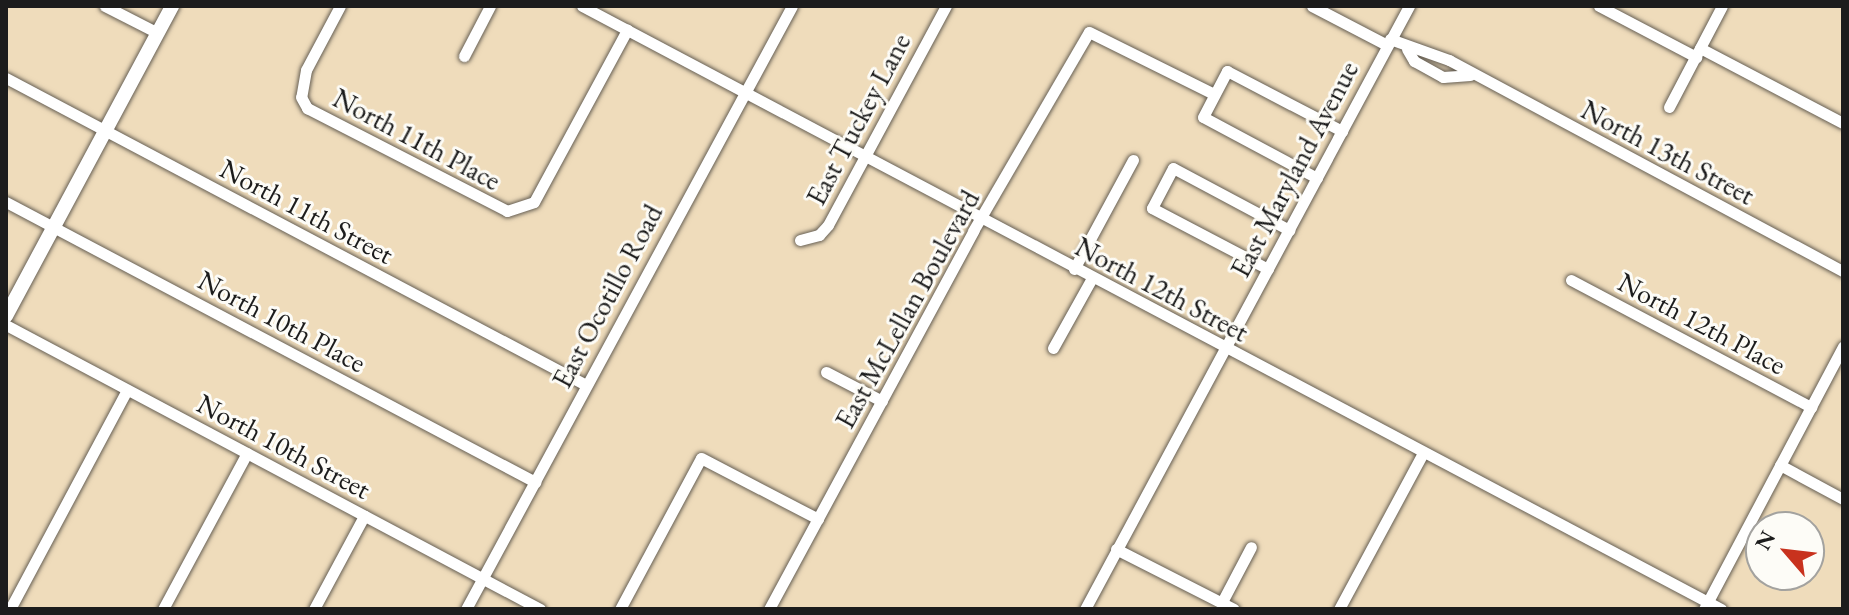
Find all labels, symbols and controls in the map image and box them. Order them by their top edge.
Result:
street label: East Tuckey Lane [799,27,917,211]
street label: East Maryland Avenue [1223,55,1365,283]
street label: North 11th Place [327,81,507,197]
street label: North 13th Street [1576,92,1760,212]
street label: North 11th Street [215,151,399,271]
street label: East McLellan Boulevard [828,184,986,434]
street label: East Ocotillo Road [545,199,669,393]
street label: North 12th Street [1070,229,1254,349]
street label: North 10th Place [192,263,372,379]
street label: North 12th Place [1612,265,1792,381]
street label: North 10th Street [192,386,376,506]
north arrow [1745,511,1825,591]
text: N [1748,526,1782,555]

